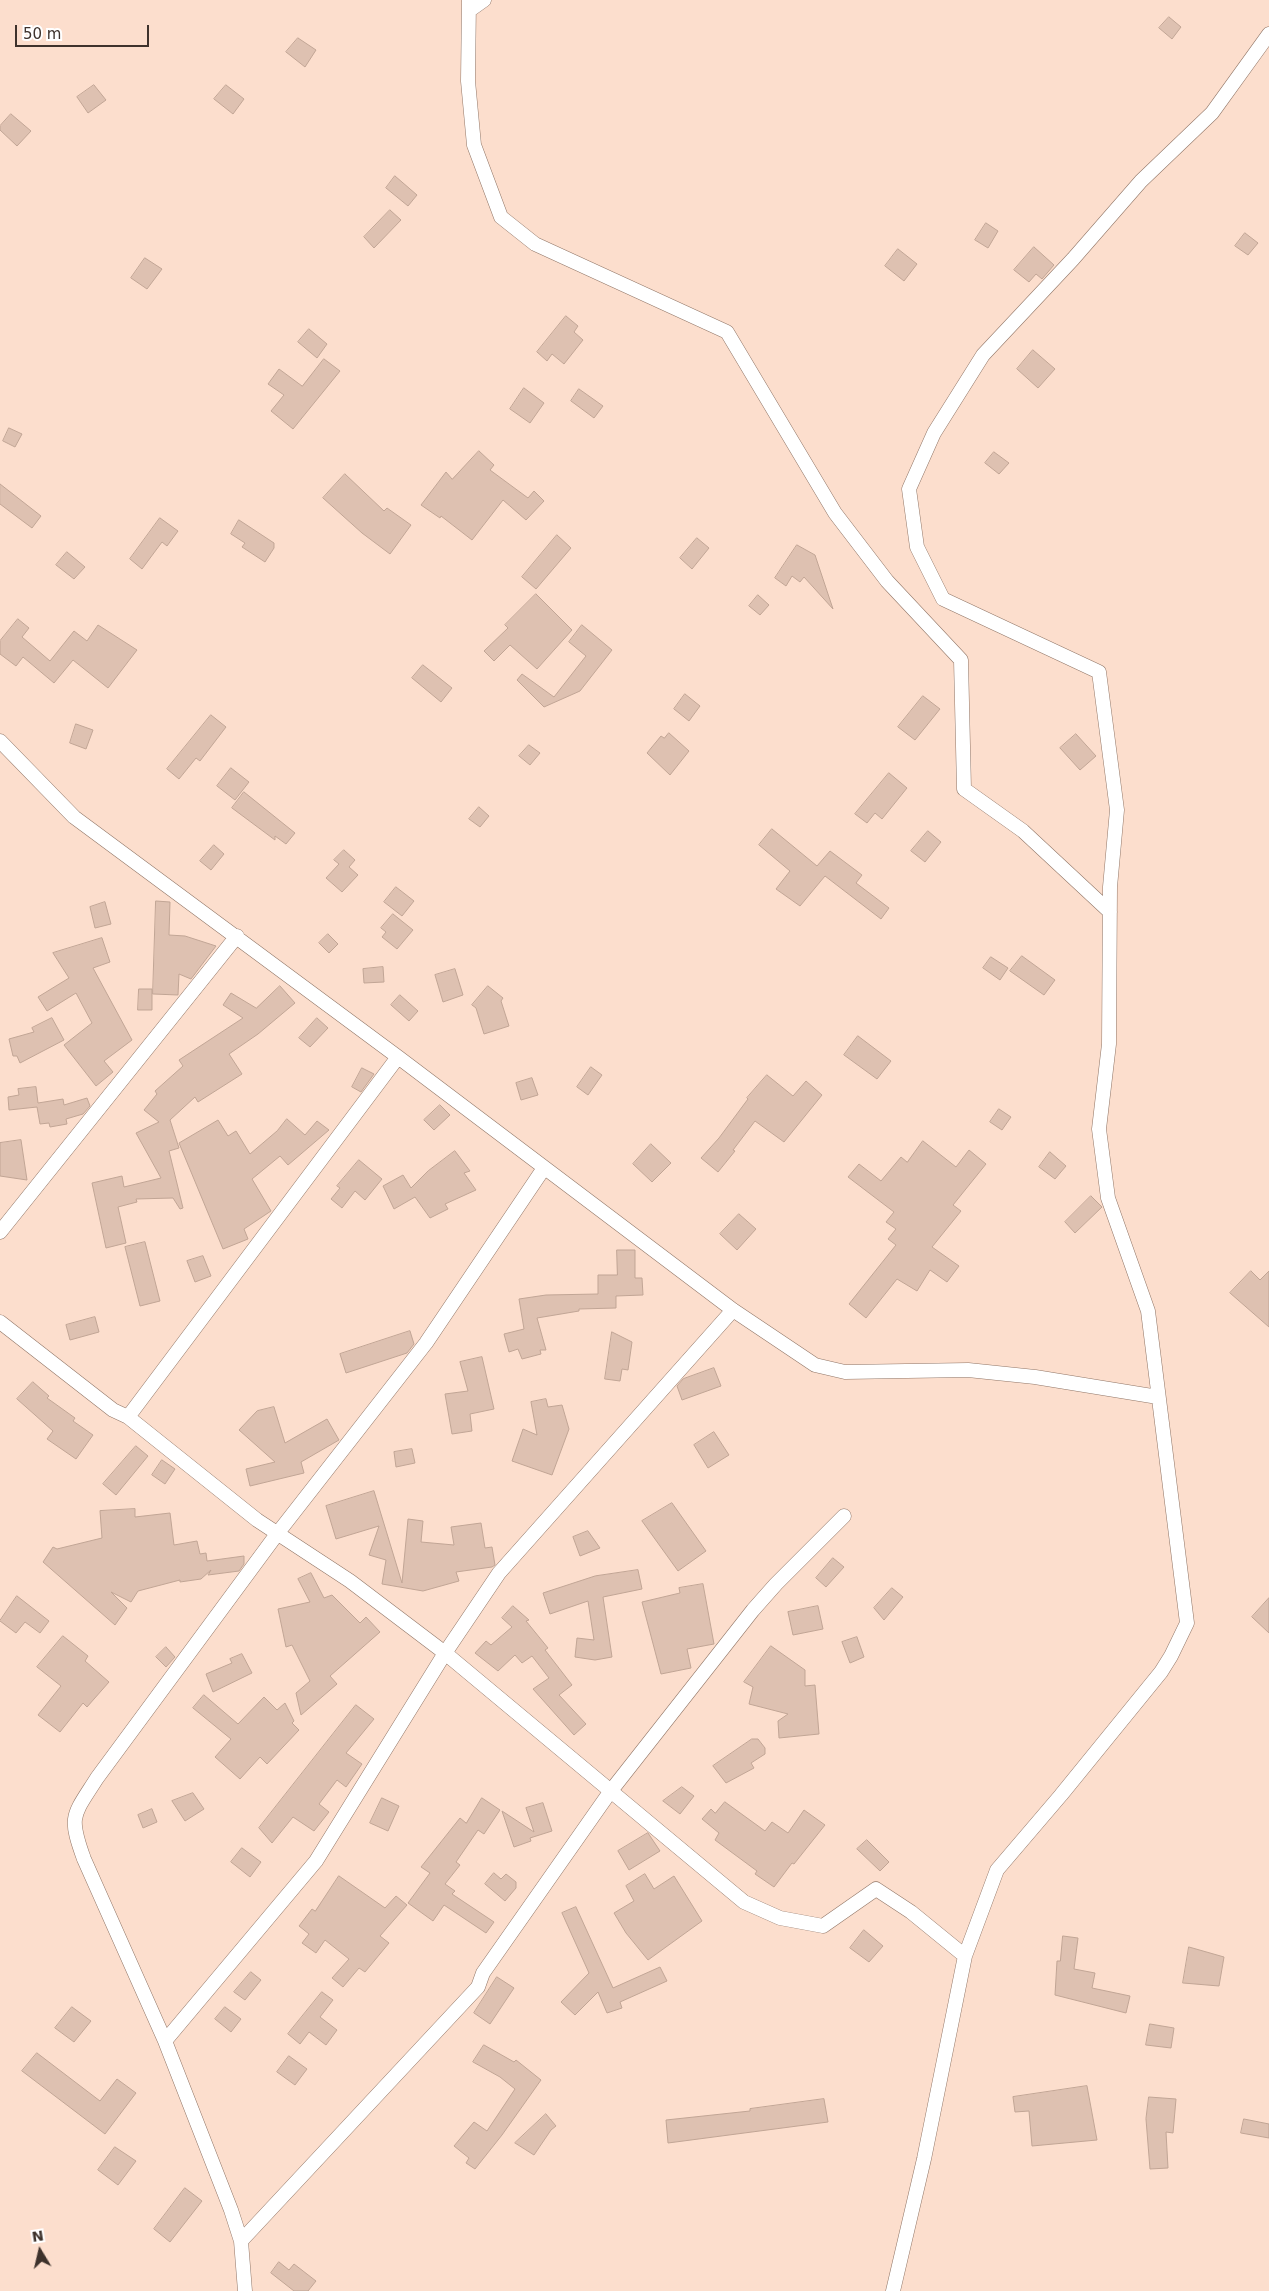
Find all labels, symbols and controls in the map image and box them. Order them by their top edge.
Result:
scale bar [18,15,151,47]
text: 50 m [23,25,61,43]
north arrow [15,2226,65,2276]
text: N [31,2227,45,2245]

